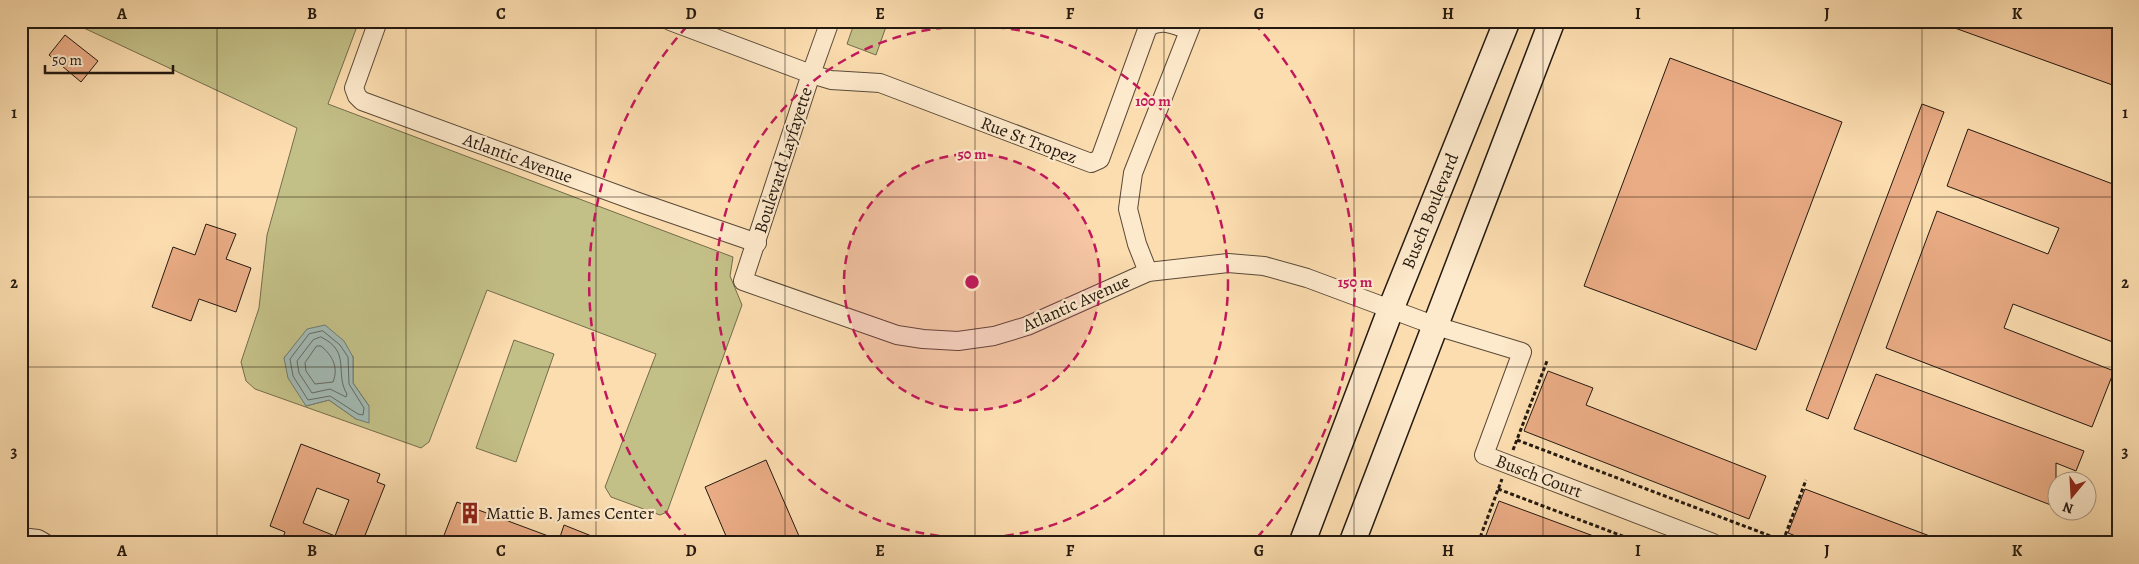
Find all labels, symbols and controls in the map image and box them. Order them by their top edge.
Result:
text: A [116,3,128,25]
text: B [307,3,317,25]
text: C [496,3,506,25]
text: D [685,3,697,25]
text: E [875,3,885,25]
text: F [1066,3,1075,25]
text: G [1254,3,1264,25]
text: H [1442,3,1454,25]
text: I [1635,3,1641,25]
text: J [1824,3,1830,25]
text: K [2012,3,2023,25]
scale bar [45,42,172,74]
text: 50 m [52,50,82,70]
street label: Boulevard Layfayette [748,84,818,236]
text: 100 m [1135,91,1171,111]
text: 1 [11,102,17,124]
text: 1 [2122,102,2128,124]
street label: Rue St Tropez [977,111,1081,169]
street label: Atlantic Avenue [459,127,576,189]
text: 50 m [957,144,987,164]
street label: Busch Boulevard [1396,149,1464,272]
street label: Atlantic Avenue [1018,269,1133,338]
text: 2 [10,272,18,294]
text: 150 m [1338,272,1373,292]
text: 2 [2121,272,2129,294]
centre of rings [963,273,981,291]
text: 3 [11,441,18,463]
text: 3 [2122,441,2129,463]
street label: Busch Court [1492,448,1586,504]
north arrow [2046,472,2096,522]
text: N [2060,497,2076,518]
building icon: Mattie B. James Center [457,500,483,526]
place label: Mattie B. James Center [486,501,654,525]
text: A [116,540,128,562]
text: B [307,540,317,562]
text: C [496,540,506,562]
text: D [685,540,697,562]
text: E [875,540,885,562]
text: F [1066,540,1075,562]
text: G [1254,540,1264,562]
text: H [1442,540,1454,562]
text: I [1635,540,1641,562]
text: J [1824,540,1830,562]
text: K [2012,540,2023,562]

